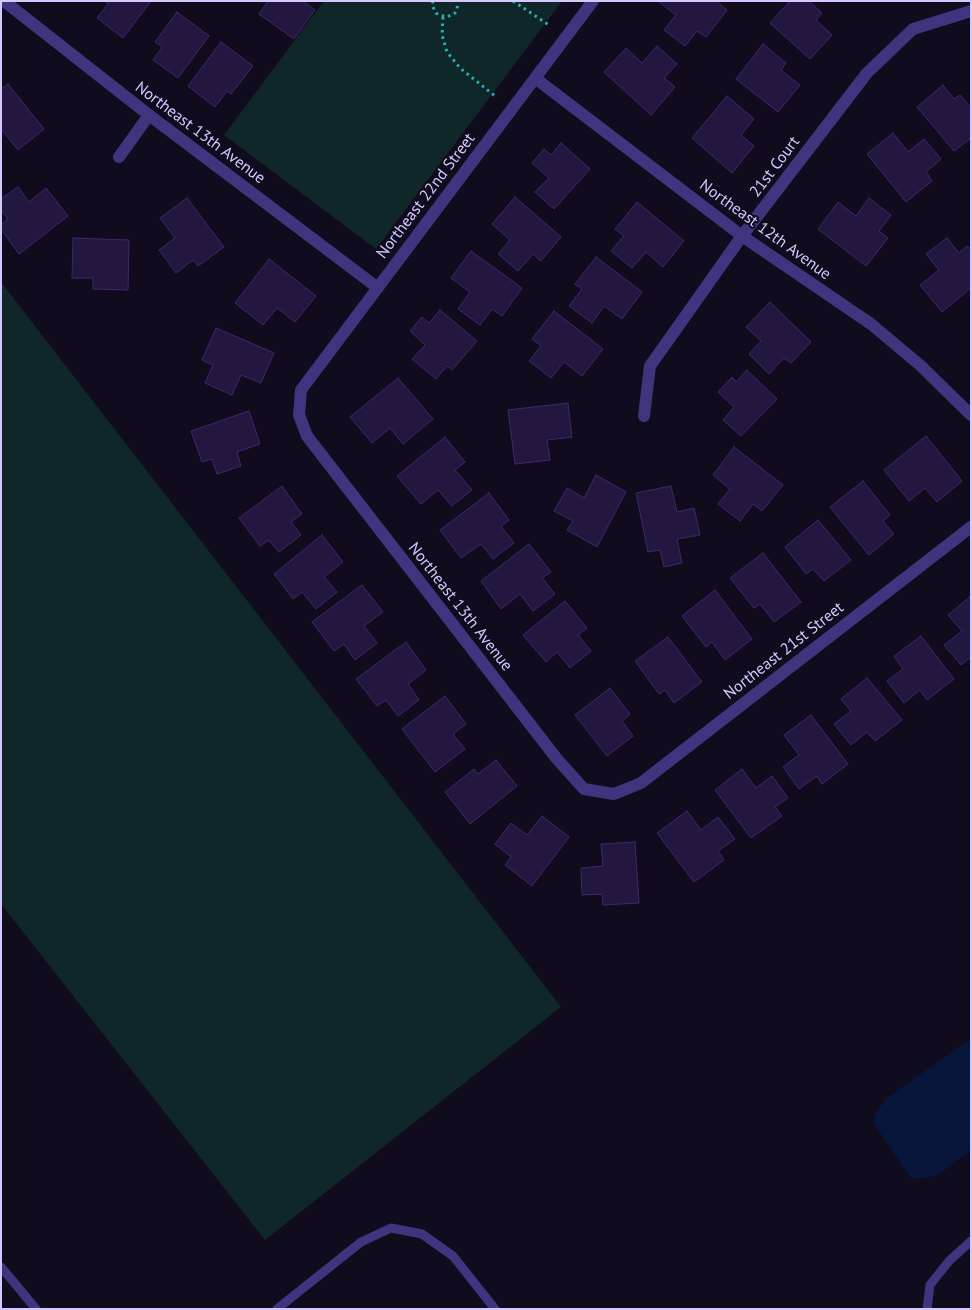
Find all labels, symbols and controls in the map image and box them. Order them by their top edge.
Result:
street label: Northeast 13th Avenue [131,78,269,188]
street label: Northeast 22nd Street [373,130,479,262]
street label: 21st Court [746,133,804,201]
street label: Northeast 12th Avenue [696,176,834,284]
street label: Northeast 13th Avenue [404,539,516,675]
street label: Northeast 21st Street [720,598,848,704]

